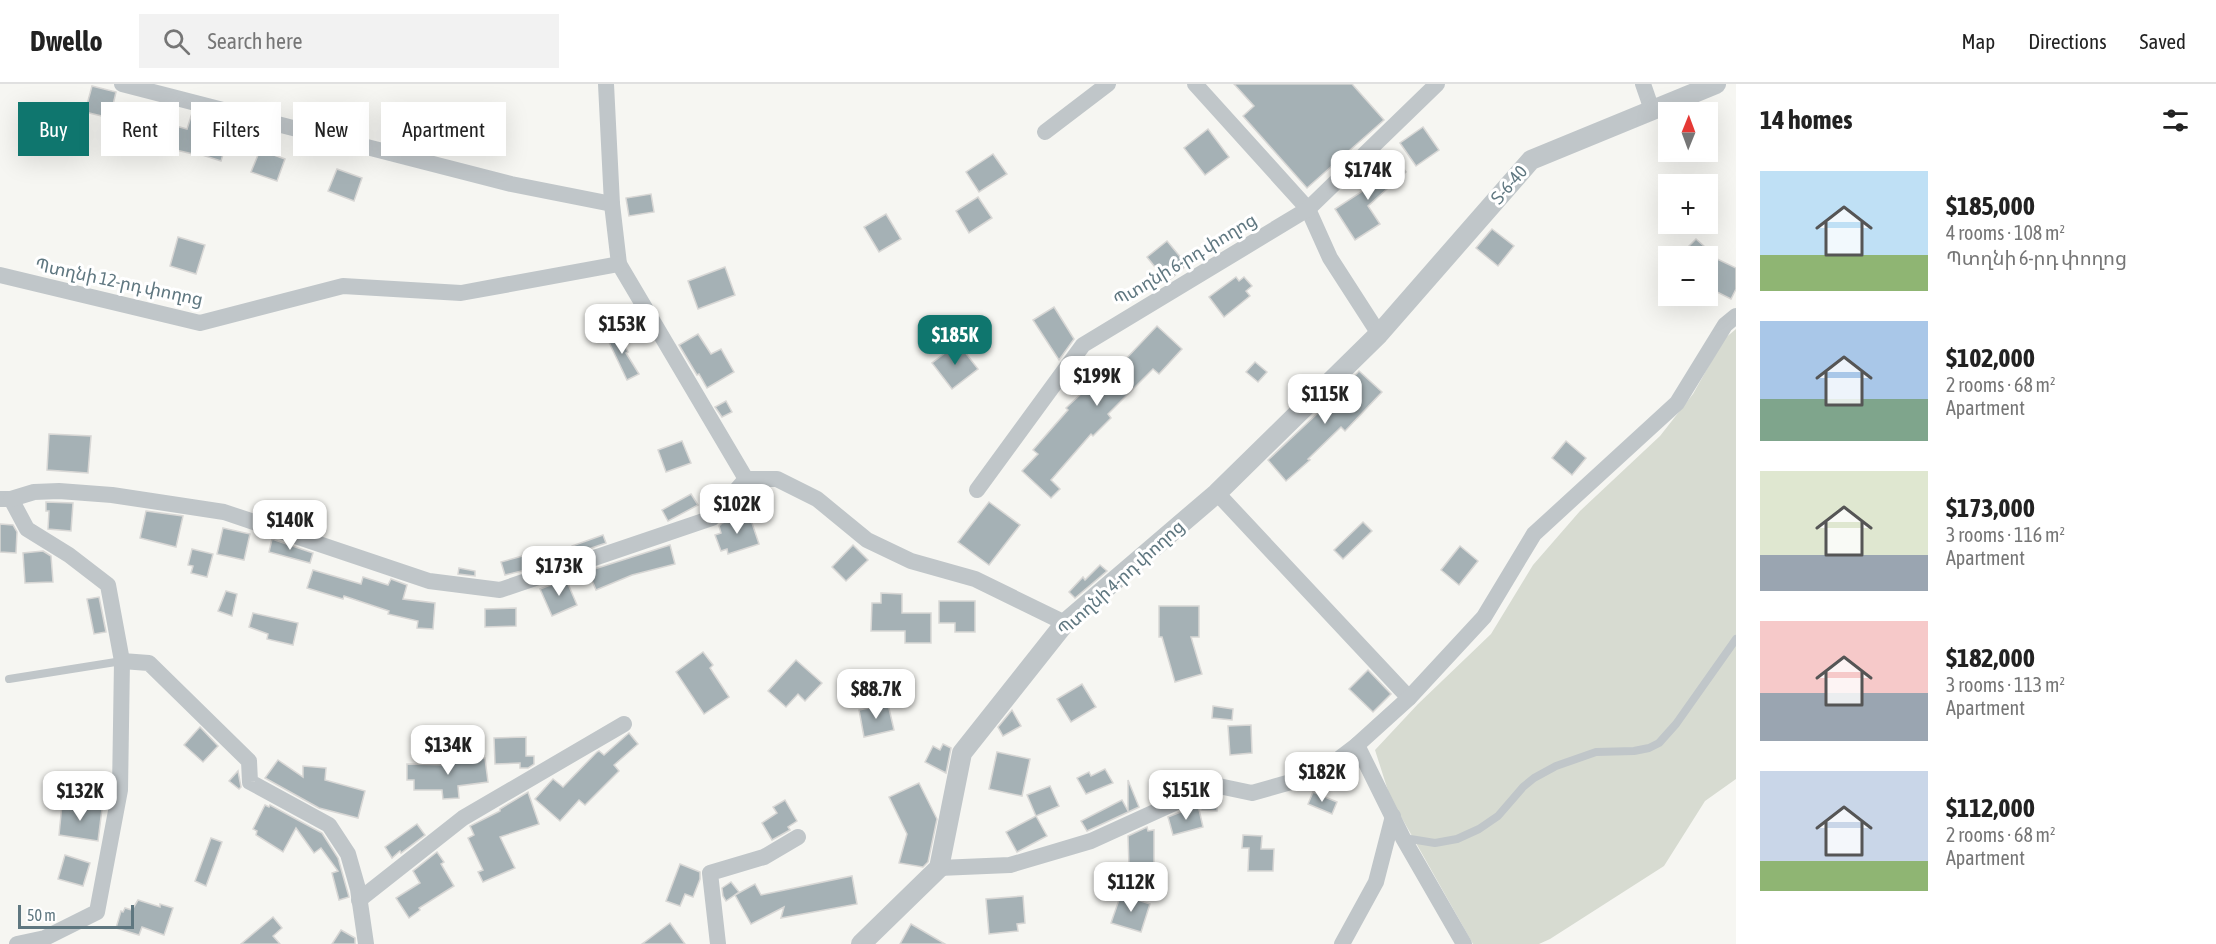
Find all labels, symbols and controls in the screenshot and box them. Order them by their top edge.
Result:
search box [139,14,559,68]
text: Dwello [30,25,103,57]
icon: search [160,25,193,58]
text: Search here [208,28,302,54]
text: Map [1961,29,1995,53]
text: Directions [2028,29,2107,53]
text: Saved [2140,29,2186,53]
chip: Buy [18,102,89,156]
chip: Rent [101,102,179,156]
chip: Filters [191,102,281,156]
chip: New [293,102,369,156]
chip: Apartment [381,102,506,156]
north arrow [1658,102,1718,162]
map controls [1658,102,1718,306]
icon: filters [2159,104,2192,137]
text: 14 homes [1760,105,1853,135]
pin: $174K [1326,150,1410,201]
text: $174K [1345,158,1391,181]
street label: Տ-6-40 [1486,161,1531,208]
button: + [1658,174,1718,234]
text: $185,000 [1946,191,2035,221]
icon: home [1808,195,1880,267]
street label: Պտղնի 6-րդ փողոց [1110,209,1260,311]
text: 4 rooms · 108 m² [1946,221,2065,244]
button: − [1658,246,1718,306]
text: Պտղնի 6-րդ փողոց [1946,246,2127,269]
street label: Պտղնի 12-րդ փողոց [33,253,205,310]
pin: $153K [580,304,664,355]
text: $153K [599,312,645,335]
pin: $185K [913,315,997,366]
text: $185K [932,323,978,346]
text: $102,000 [1946,343,2035,373]
icon: home [1808,345,1880,417]
pin: $199K [1055,356,1139,407]
text: $199K [1074,364,1120,387]
text: 2 rooms · 68 m² [1946,373,2056,396]
pin: $115K [1283,374,1367,425]
text: $115K [1302,382,1348,405]
text: Apartment [1946,396,2025,419]
pin: $102K [695,484,779,535]
text: $102K [714,492,760,515]
text: $173,000 [1946,493,2035,523]
icon: home [1808,495,1880,567]
pin: $140K [248,500,332,551]
text: $140K [267,508,313,531]
street label: Պտղնի 4-րդ փողոց [1053,515,1188,640]
text: 3 rooms · 116 m² [1946,523,2065,546]
pin: $173K [517,546,601,597]
text: Apartment [1946,546,2025,569]
text: $173K [536,554,582,577]
text: $182,000 [1946,643,2035,673]
icon: home [1808,645,1880,717]
pin: $88.7K [827,669,925,720]
text: 3 rooms · 113 m² [1946,673,2065,696]
text: $88.7K [851,677,901,700]
text: Apartment [1946,696,2025,719]
pin: $134K [406,725,490,776]
text: $134K [425,733,471,756]
pin: $182K [1280,752,1364,803]
text: $182K [1299,760,1345,783]
pin: $151K [1144,770,1228,821]
pin: $132K [38,771,122,822]
text: $151K [1163,778,1209,801]
text: $132K [57,779,103,802]
text: $112,000 [1946,793,2035,823]
icon: home [1808,795,1880,867]
text: 2 rooms · 68 m² [1946,823,2056,846]
text: Apartment [1946,846,2025,869]
pin: $112K [1089,862,1173,913]
text: $112K [1108,870,1154,893]
scale bar [18,902,134,930]
text: 50 m [27,906,56,924]

